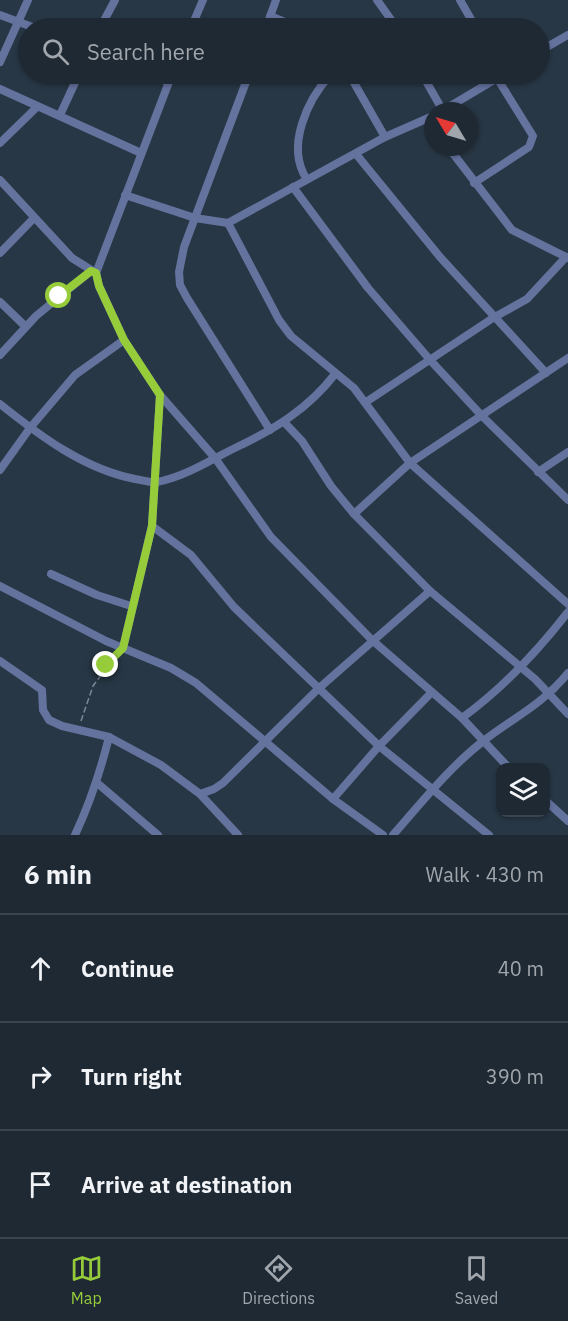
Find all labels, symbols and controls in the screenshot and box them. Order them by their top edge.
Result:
search box [18,18,550,84]
icon: search [39,35,72,68]
text: Search here [87,37,205,66]
north arrow [424,102,478,156]
route start [45,282,71,308]
route end [92,651,118,677]
map controls [496,763,550,817]
button: layers [496,763,550,817]
text: 6 min [24,857,92,891]
text: Walk · 430 m [426,861,544,888]
icon: ahead [24,952,57,985]
text: Continue [81,954,174,983]
text: 40 m [498,955,544,982]
icon: right [24,1060,57,1093]
text: Turn right [81,1062,182,1091]
text: 390 m [486,1063,544,1090]
icon: arrive [24,1168,57,1201]
text: Arrive at destination [81,1170,292,1199]
tab: Map [70,1252,103,1308]
tab: Directions [242,1252,315,1308]
tab: Saved [455,1252,498,1308]

